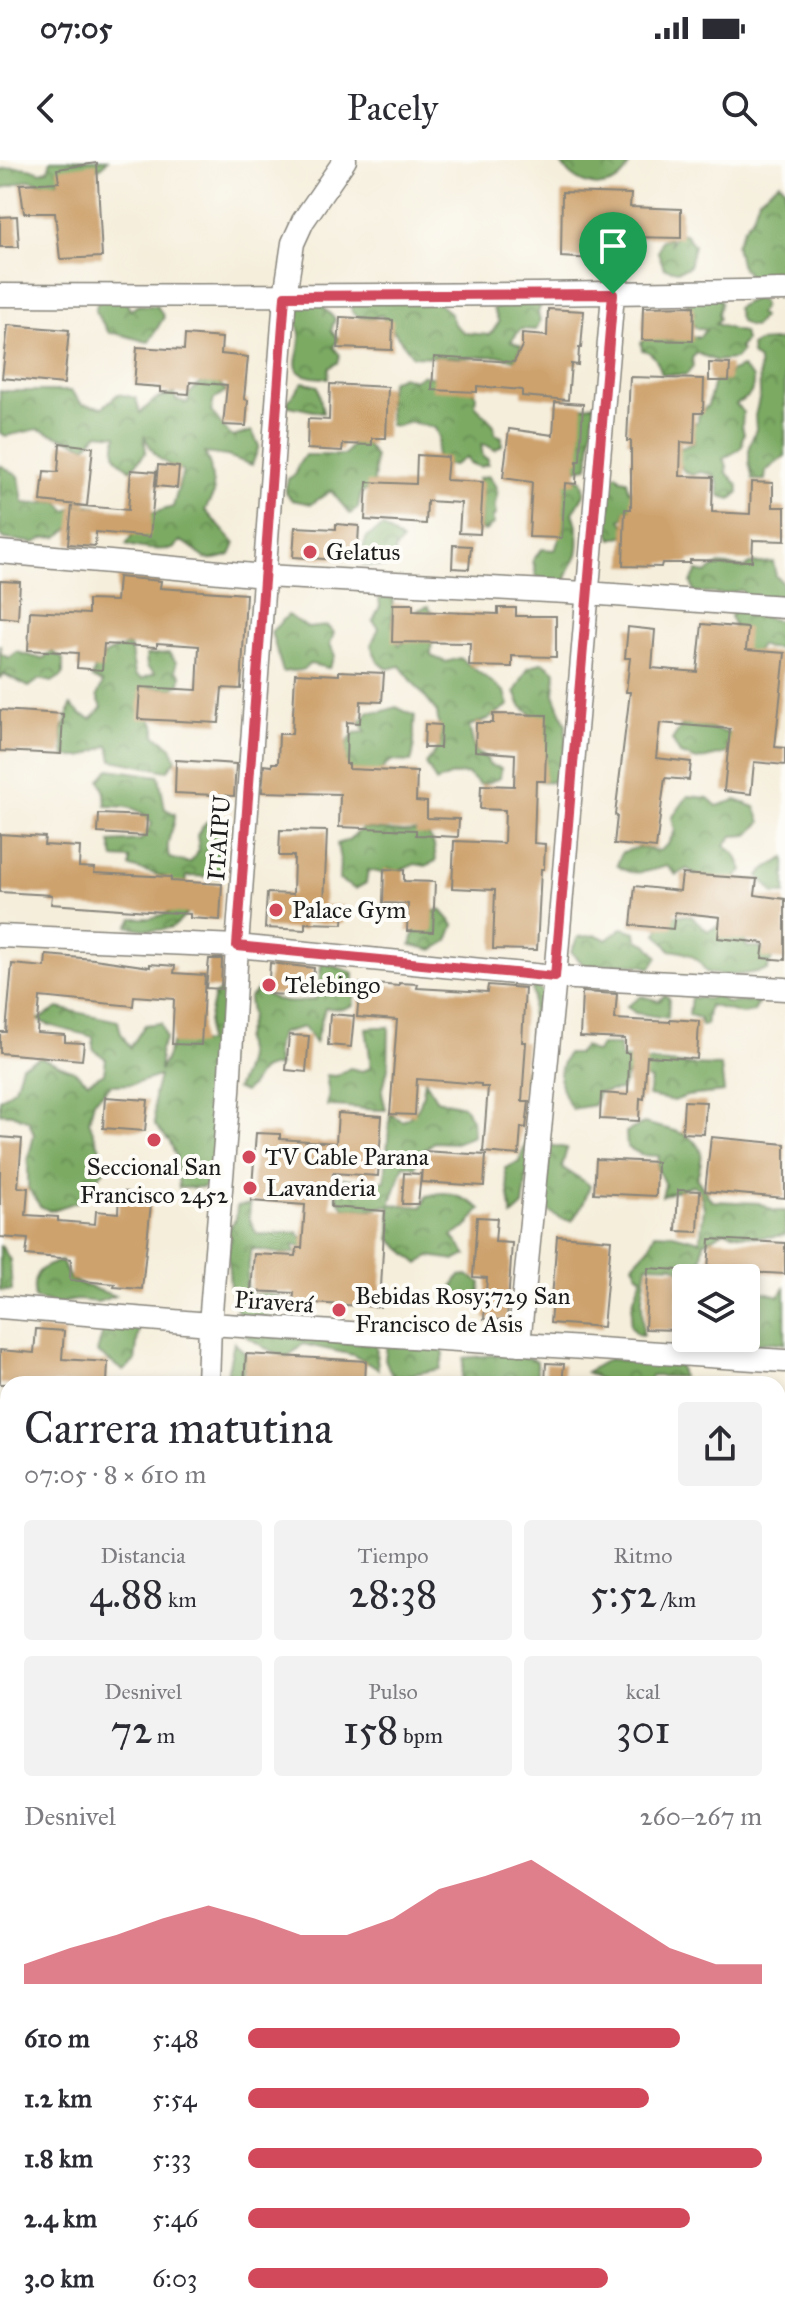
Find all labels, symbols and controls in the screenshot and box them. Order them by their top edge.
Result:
text: 07:05 [40,10,112,46]
icon: back [24,86,68,130]
text: Pacely [347,86,438,130]
icon: search [717,86,761,130]
pin [579,212,647,294]
icon: arrive [591,224,635,268]
place label: Gelatus [326,537,400,567]
marker: Gelatus [301,543,319,561]
street label: ITAIPU [201,794,237,882]
place label: Palace Gym [292,895,406,925]
marker: Palace Gym [267,901,285,919]
place label: Telebingo [285,970,381,1000]
marker: Telebingo [260,976,278,994]
marker: Seccional San Francisco 2452 [145,1131,163,1149]
place label: TV Cable Parana [265,1142,430,1172]
marker: TV Cable Parana [240,1148,258,1166]
place label: Seccional San Francisco 2452 [80,1152,228,1210]
place label: Lavanderia [266,1173,377,1203]
marker: Lavanderia [241,1179,259,1197]
map controls [672,1264,760,1352]
button: layers [672,1264,760,1352]
place label: Bebidas Rosy;729 San Francisco de Asis [355,1281,570,1339]
street label: Piraverá [233,1284,316,1320]
marker: Bebidas Rosy;729 San Francisco de Asis [330,1301,348,1319]
text: Carrera matutina [24,1401,333,1455]
button: share [678,1402,762,1486]
text: 07:05 · 8 × 610 m [24,1458,206,1490]
text: Distancia [100,1542,186,1569]
text: Tiempo [358,1542,428,1569]
text: Ritmo [614,1542,672,1569]
text: 4.88 [89,1569,163,1618]
text: 28:38 [349,1569,437,1618]
text: 5:52 [590,1569,657,1618]
text: km [163,1586,197,1613]
text: /km [657,1586,696,1613]
text: Desnivel [104,1678,182,1705]
text: Pulso [368,1678,418,1705]
text: kcal [626,1678,660,1705]
text: 72 [111,1705,152,1754]
text: 158 [343,1705,398,1754]
text: 301 [616,1705,670,1754]
text: m [152,1722,175,1749]
text: bpm [398,1722,443,1749]
text: Desnivel [24,1800,116,1832]
text: 260–267 m [640,1800,762,1832]
text: 610 m [24,2022,90,2054]
text: 5:48 [152,2022,199,2054]
text: 1.2 km [24,2082,92,2114]
text: 5:54 [152,2082,197,2114]
text: 1.8 km [24,2142,93,2174]
text: 5:33 [152,2142,191,2174]
text: 2.4 km [24,2202,97,2234]
text: 5:46 [152,2202,198,2234]
text: 3.0 km [24,2262,94,2294]
text: 6:03 [152,2262,197,2294]

